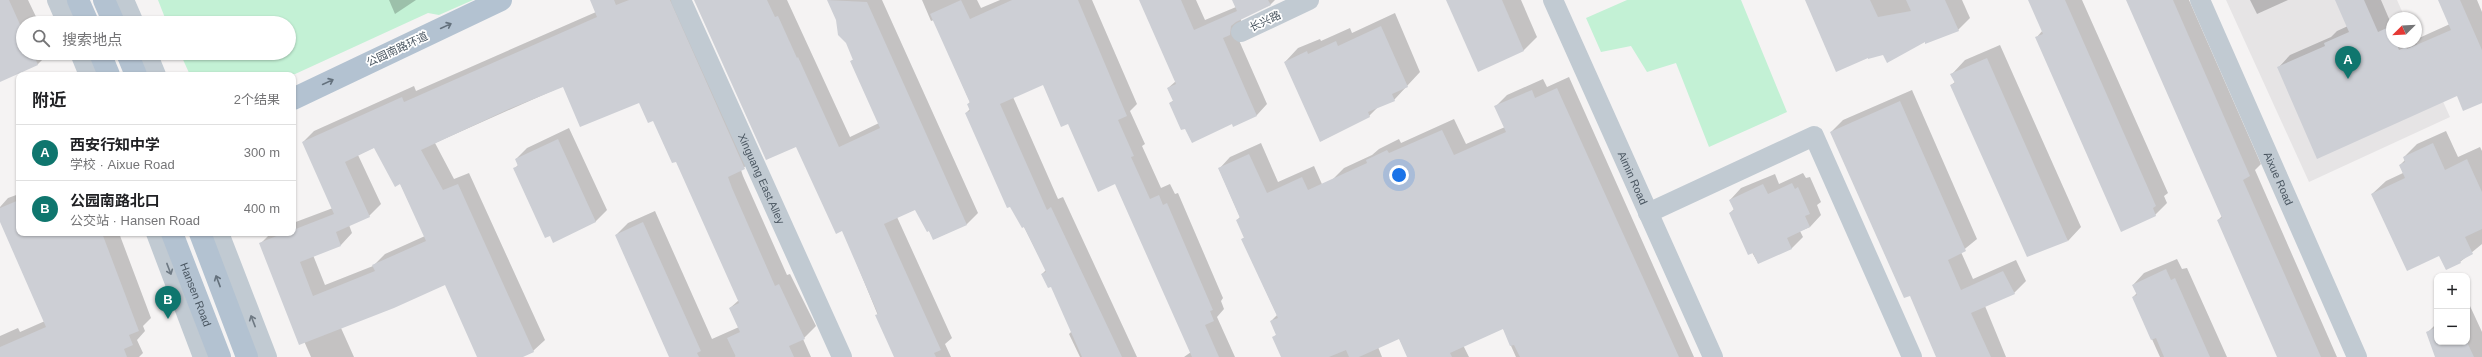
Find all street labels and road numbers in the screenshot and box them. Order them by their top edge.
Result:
street label: 长兴路 [1248,9,1282,33]
street label: 公园南路环道 [365,30,429,68]
street label: Xinguang East Alley [736,132,787,226]
street label: Aimin Road [1616,150,1650,206]
street label: Aixue Road [2262,150,2295,207]
street label: Hansen Road [178,261,214,328]

